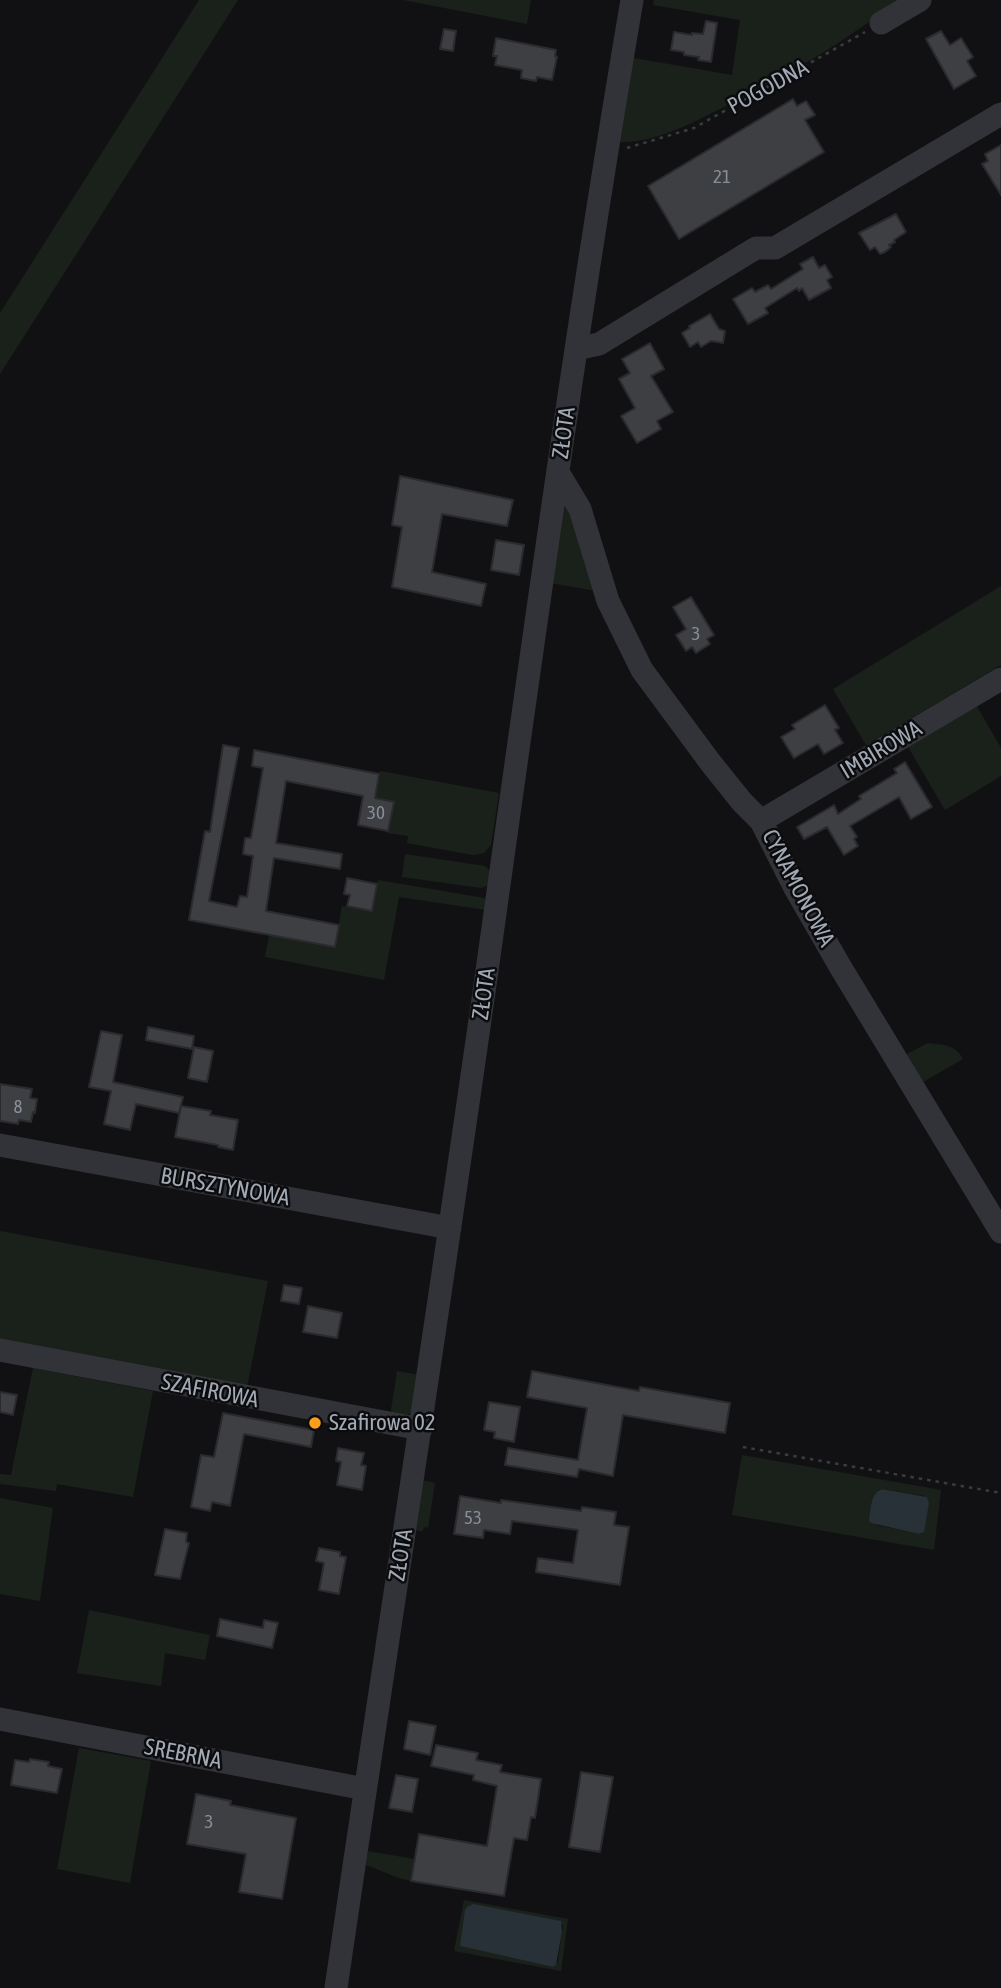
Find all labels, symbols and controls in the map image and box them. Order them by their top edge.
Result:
street label: POGODNA [723,54,813,120]
house number: 21 [713,166,731,188]
street label: ZŁOTA [547,405,581,461]
house number: 3 [692,623,700,645]
street label: IMBIROWA [835,715,927,785]
house number: 30 [367,802,385,824]
street label: CYNAMONOWA [756,825,840,951]
street label: ZŁOTA [467,966,501,1022]
house number: 8 [14,1096,22,1118]
street label: BURSZTYNOWA [158,1162,292,1212]
street label: SZAFIROWA [159,1368,261,1414]
place label: Szafirowa 02 [329,1409,436,1437]
marker: Szafirowa 02 [307,1415,323,1431]
house number: 53 [464,1507,482,1529]
street label: ZŁOTA [383,1527,419,1583]
street label: SREBRNA [142,1733,224,1775]
house number: 3 [205,1811,213,1833]

